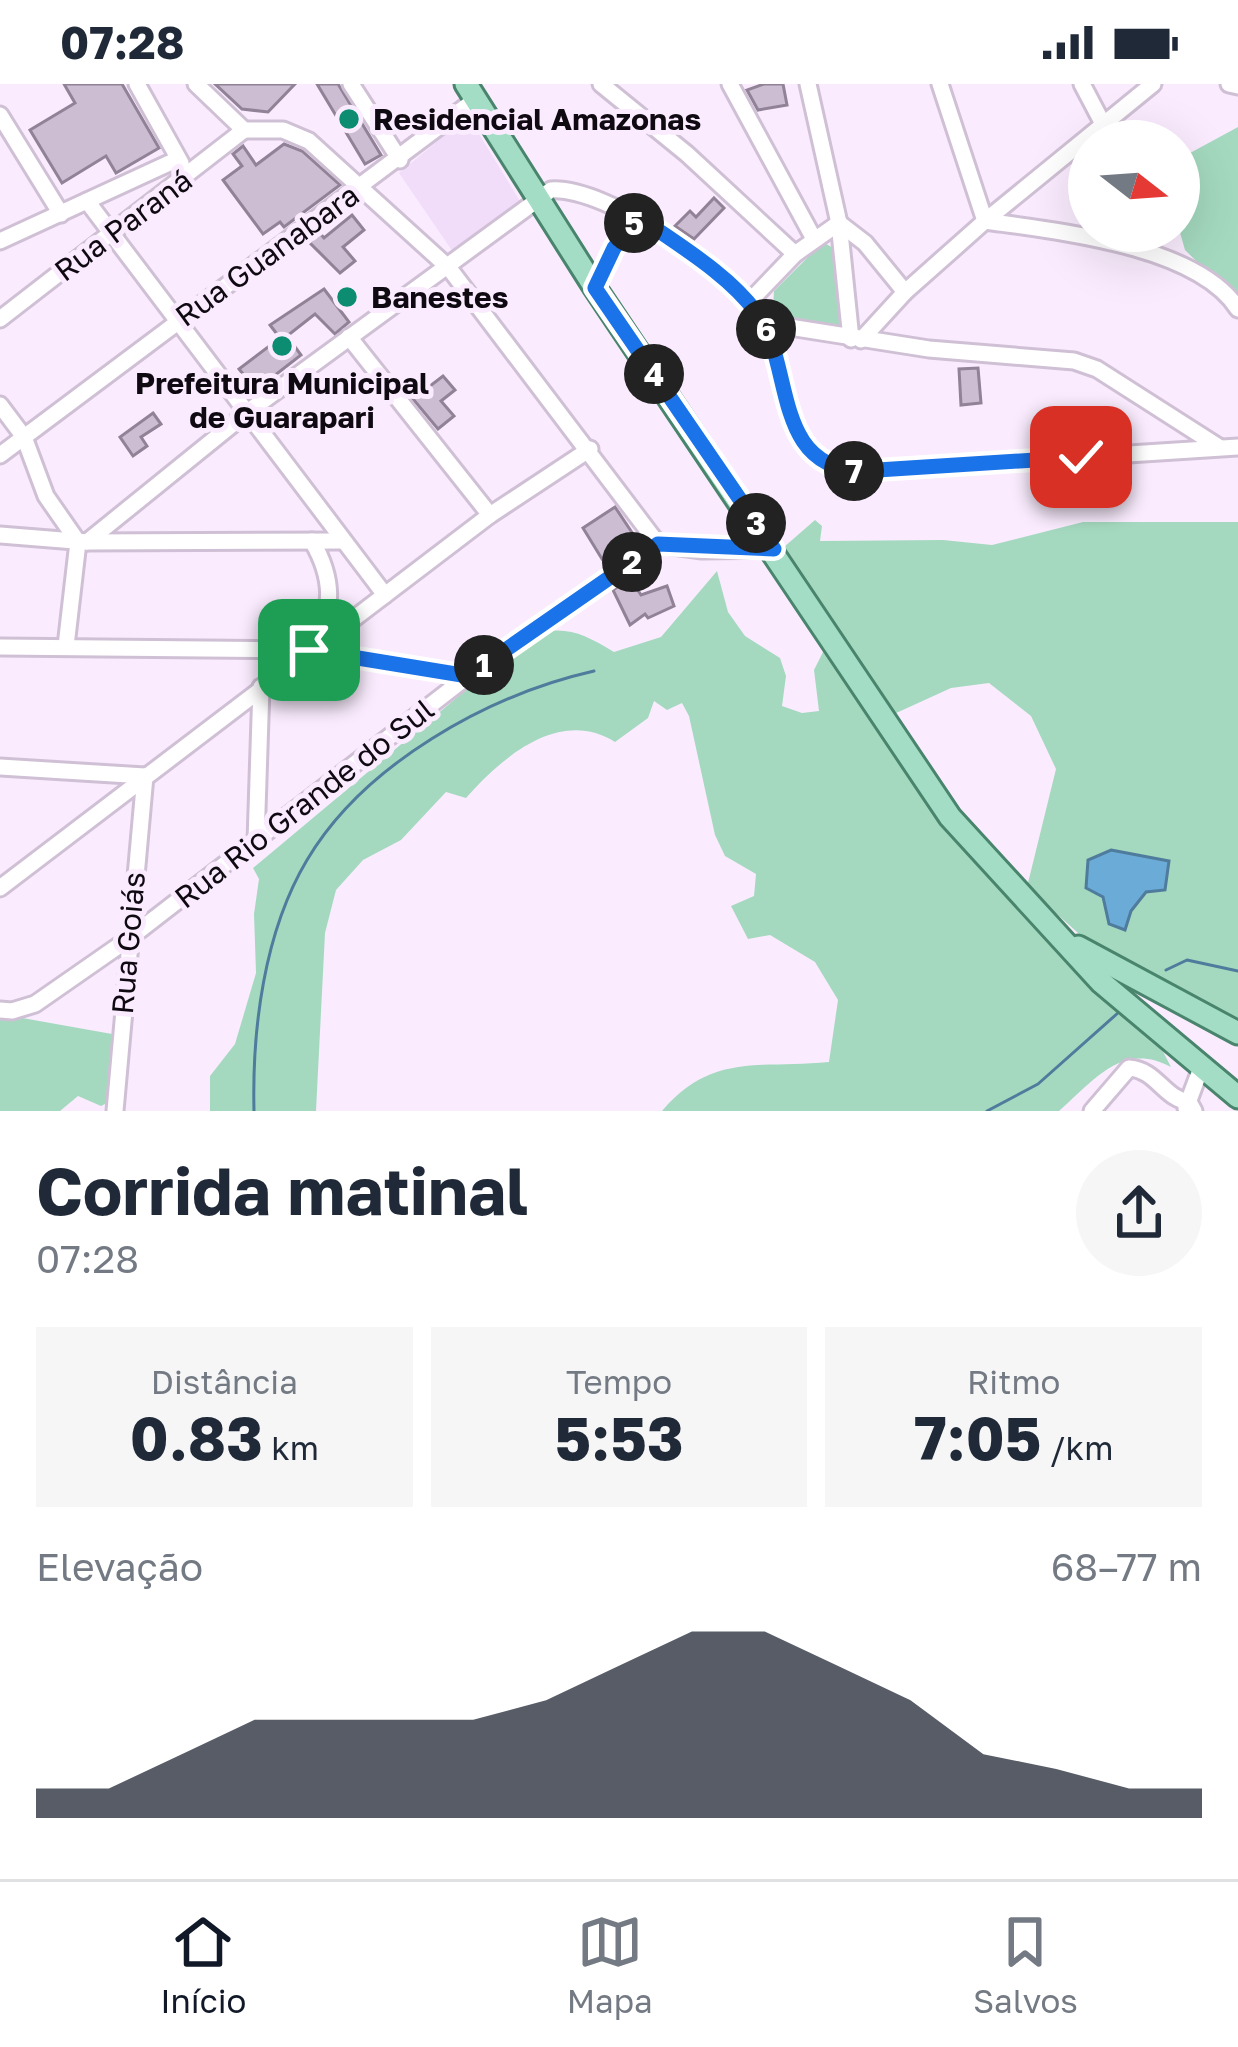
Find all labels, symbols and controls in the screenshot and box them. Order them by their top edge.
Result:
text: 07:28 [60,15,184,69]
place label: Residencial Amazonas [373,101,701,137]
marker: Residencial Amazonas [336,106,362,132]
north arrow [1068,120,1200,252]
map controls [1068,120,1200,252]
street label: Rua Paraná [47,162,199,288]
street label: Rua Guanabara [168,176,366,334]
pin: 5 [604,193,664,253]
text: 5 [624,203,644,242]
place label: Banestes [371,279,509,315]
marker: Banestes [334,284,360,310]
pin: 6 [736,299,796,359]
text: 6 [756,309,776,348]
marker: Prefeitura Municipal de Guarapari [269,333,295,359]
pin: 4 [624,344,684,404]
text: 4 [644,354,664,393]
place label: Prefeitura Municipal de Guarapari [135,365,429,435]
pin [1030,406,1132,508]
icon: check [1048,424,1114,490]
pin: 7 [824,441,884,501]
text: 7 [845,451,863,490]
pin: 3 [726,493,786,553]
text: 3 [746,503,766,542]
pin: 2 [602,532,662,592]
text: 2 [622,542,642,581]
pin [258,599,360,701]
icon: arrive [276,617,342,683]
pin: 1 [454,635,514,695]
text: 1 [476,645,493,684]
street label: Rua Rio Grande do Sul [167,691,441,915]
street label: Rua Goiás [104,870,152,1016]
text: Corrida matinal [36,1150,528,1230]
button: share [1076,1150,1202,1276]
text: 07:28 [36,1235,139,1282]
text: Distância [151,1362,298,1401]
text: Tempo [566,1362,672,1401]
text: Ritmo [967,1362,1060,1401]
text: 0.83 [130,1401,263,1473]
text: 5:53 [554,1401,683,1473]
text: 7:05 [914,1401,1041,1473]
text: km [263,1428,319,1467]
text: /km [1041,1428,1113,1467]
text: Elevação [36,1543,203,1590]
text: 68–77 m [1051,1543,1202,1590]
tab: Início [160,1909,246,2020]
tab: Mapa [567,1909,653,2020]
tab: Salvos [973,1909,1078,2020]

